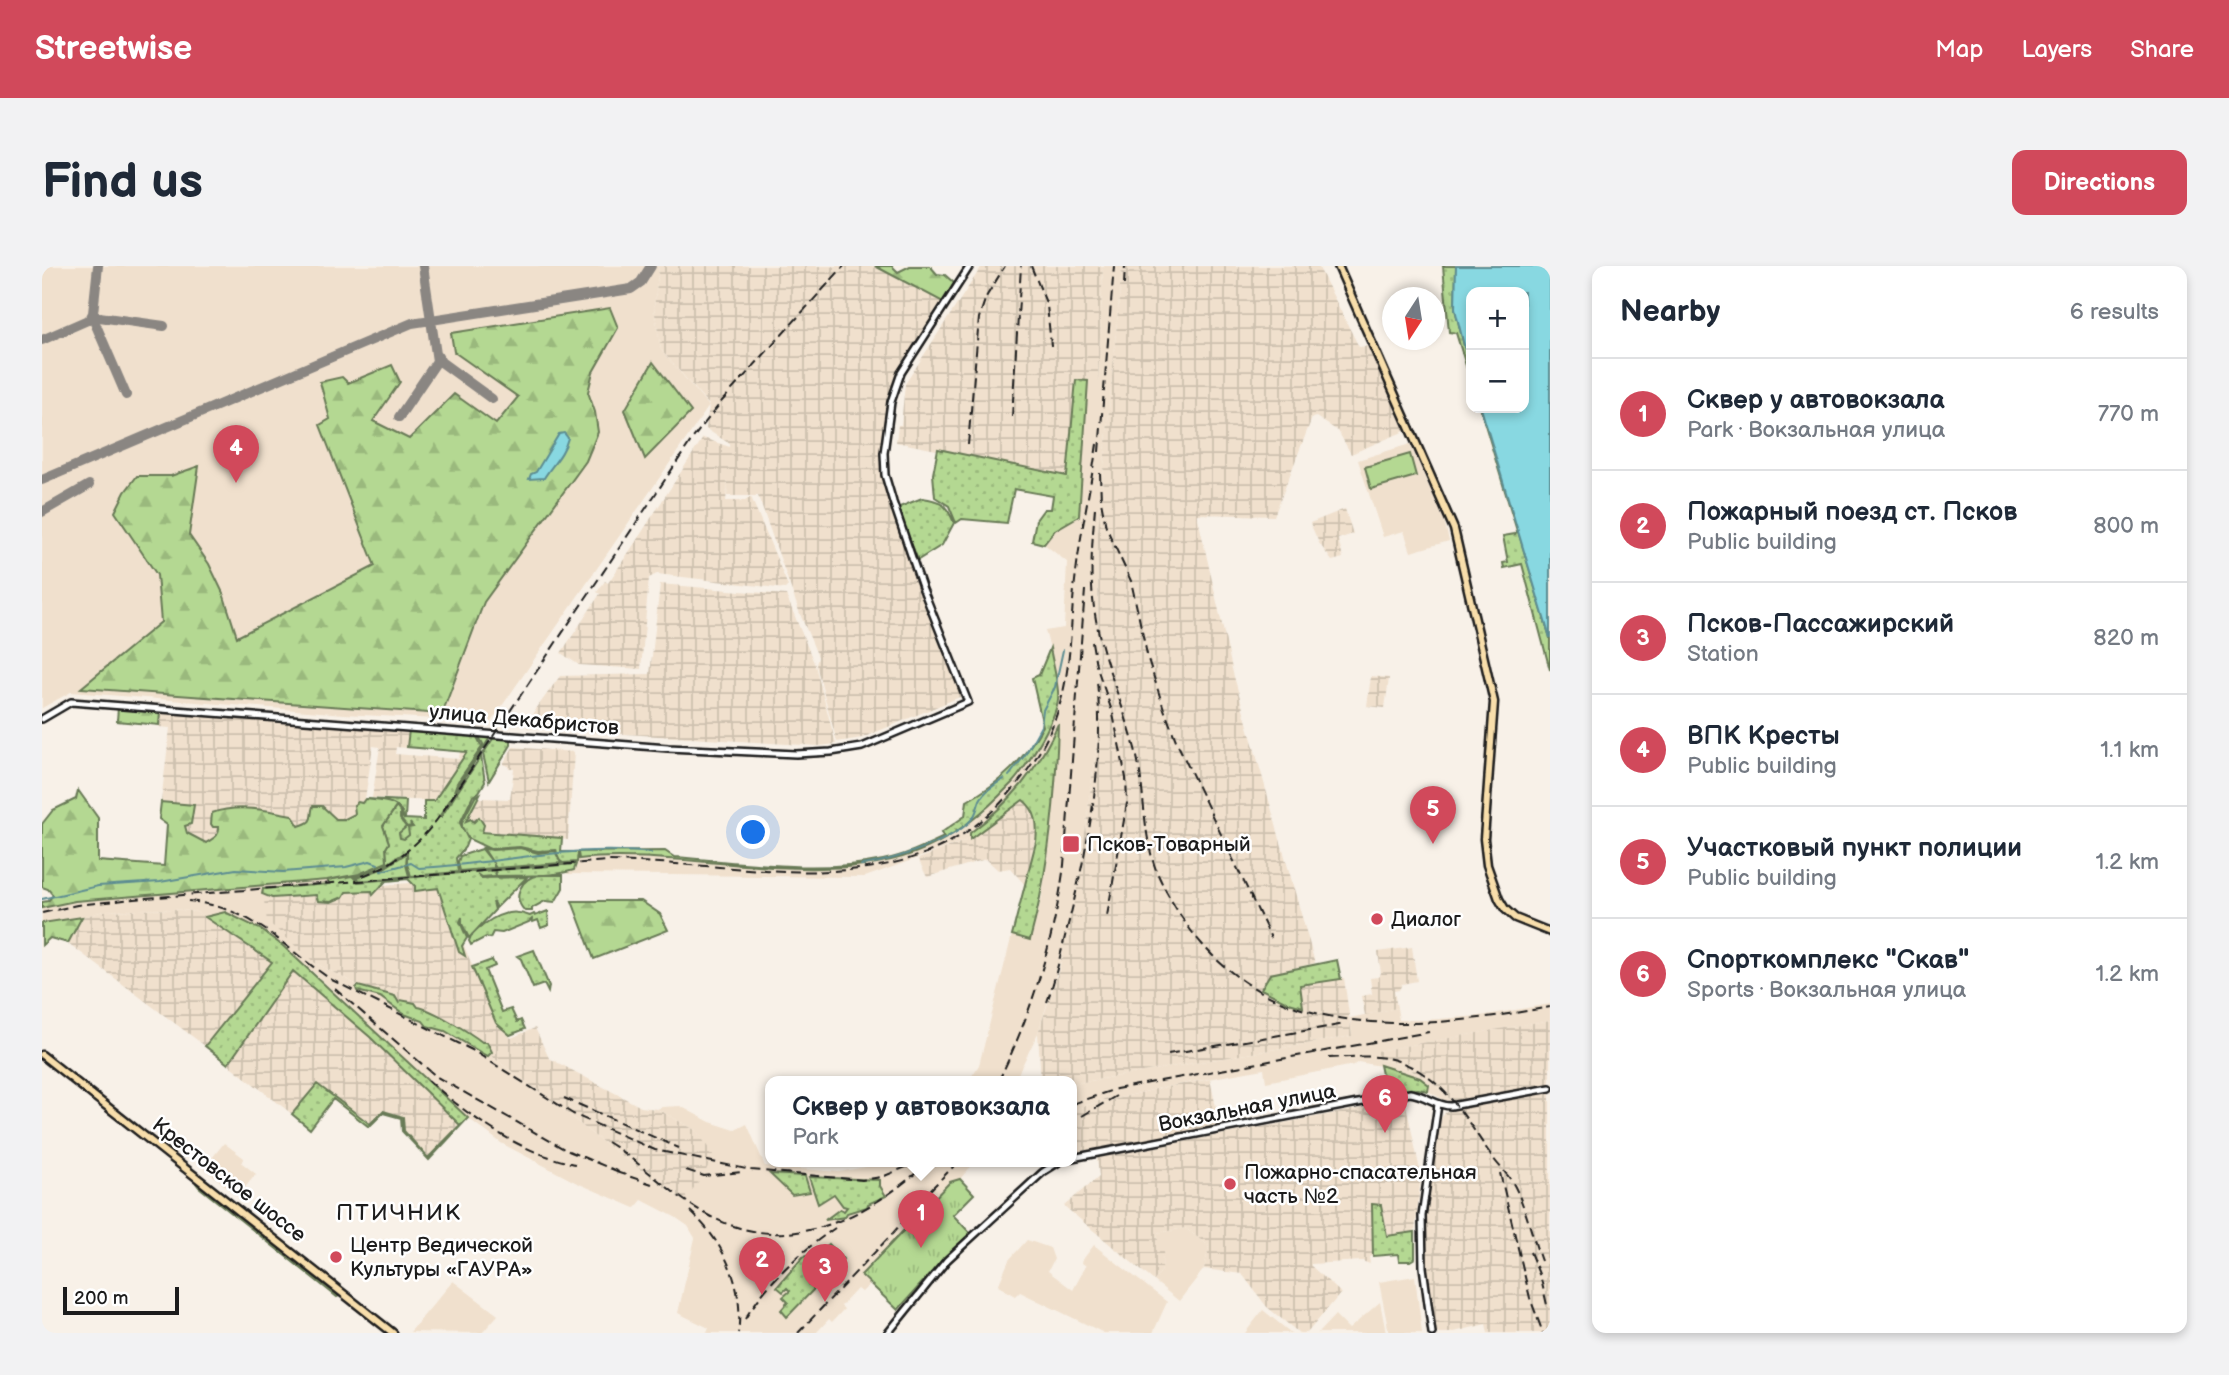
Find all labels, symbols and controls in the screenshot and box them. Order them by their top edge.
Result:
text: Streetwise [35,29,192,69]
text: Map [1935,35,1983,64]
text: Layers [2021,35,2092,64]
text: Share [2130,35,2194,64]
button: Directions [2012,150,2187,215]
text: Find us [42,153,203,212]
north arrow [1382,287,1445,350]
map controls [1466,287,1529,413]
button: + [1466,287,1529,350]
text: Nearby [1620,294,1720,330]
text: 6 results [2070,298,2159,326]
button: − [1466,350,1529,413]
text: Сквер у автовокзала [1687,385,1945,416]
text: 1 [1638,400,1648,428]
text: 770 m [2098,400,2159,428]
text: Park · Вокзальная улица [1687,416,1945,444]
pin: 4 [213,425,259,483]
text: Пожарный поезд ст. Псков [1687,497,2017,528]
text: 2 [1636,512,1650,540]
text: 800 m [2093,512,2159,540]
text: Public building [1687,528,1837,556]
text: Псков-Пассажирский [1687,609,1954,640]
text: 3 [1636,624,1650,652]
text: 820 m [2093,624,2159,652]
text: Station [1687,640,1759,668]
street label: улица Декабристов [428,699,620,741]
text: ВПК Кресты [1687,721,1840,752]
text: 4 [1636,736,1650,764]
text: 1.1 km [2100,736,2159,764]
text: Public building [1687,752,1837,780]
pin: 5 [1410,786,1456,844]
your location [736,815,770,849]
place label: Псков-Товарный [1087,832,1251,857]
text: Участковый пункт полиции [1687,833,2022,864]
marker: Псков-Товарный [1061,834,1081,854]
text: 5 [1636,848,1650,876]
text: 1.2 km [2096,848,2159,876]
text: Public building [1687,864,1837,892]
place label: Диалог [1391,907,1461,932]
marker: Диалог [1369,911,1385,927]
text: Спорткомплекс "Скав" [1687,945,1969,976]
text: 6 [1636,960,1650,988]
text: 1.2 km [2096,960,2159,988]
text: Sports · Вокзальная улица [1687,976,1966,1004]
pin: 6 [1362,1075,1408,1133]
popup [765,1076,1077,1167]
street label: Вокзальная улица [1156,1078,1338,1137]
text: Сквер у автовокзала [792,1092,1050,1123]
street label: Крестовское шоссе [147,1112,311,1248]
text: Park [792,1123,838,1151]
place label: Пожарно-спасательная часть №2 [1244,1160,1477,1209]
marker: Пожарно-спасательная часть №2 [1222,1176,1238,1192]
pin: 1 [898,1190,944,1248]
district label: ПТИЧНИК [336,1199,462,1227]
place label: Центр Ведической Культуры «ГАУРА» [350,1233,533,1282]
pin: 2 [739,1237,785,1295]
pin: 3 [802,1244,848,1302]
marker: Центр Ведической Культуры «ГАУРА» [328,1249,344,1265]
scale bar [63,1284,178,1316]
text: 200 m [74,1287,128,1310]

